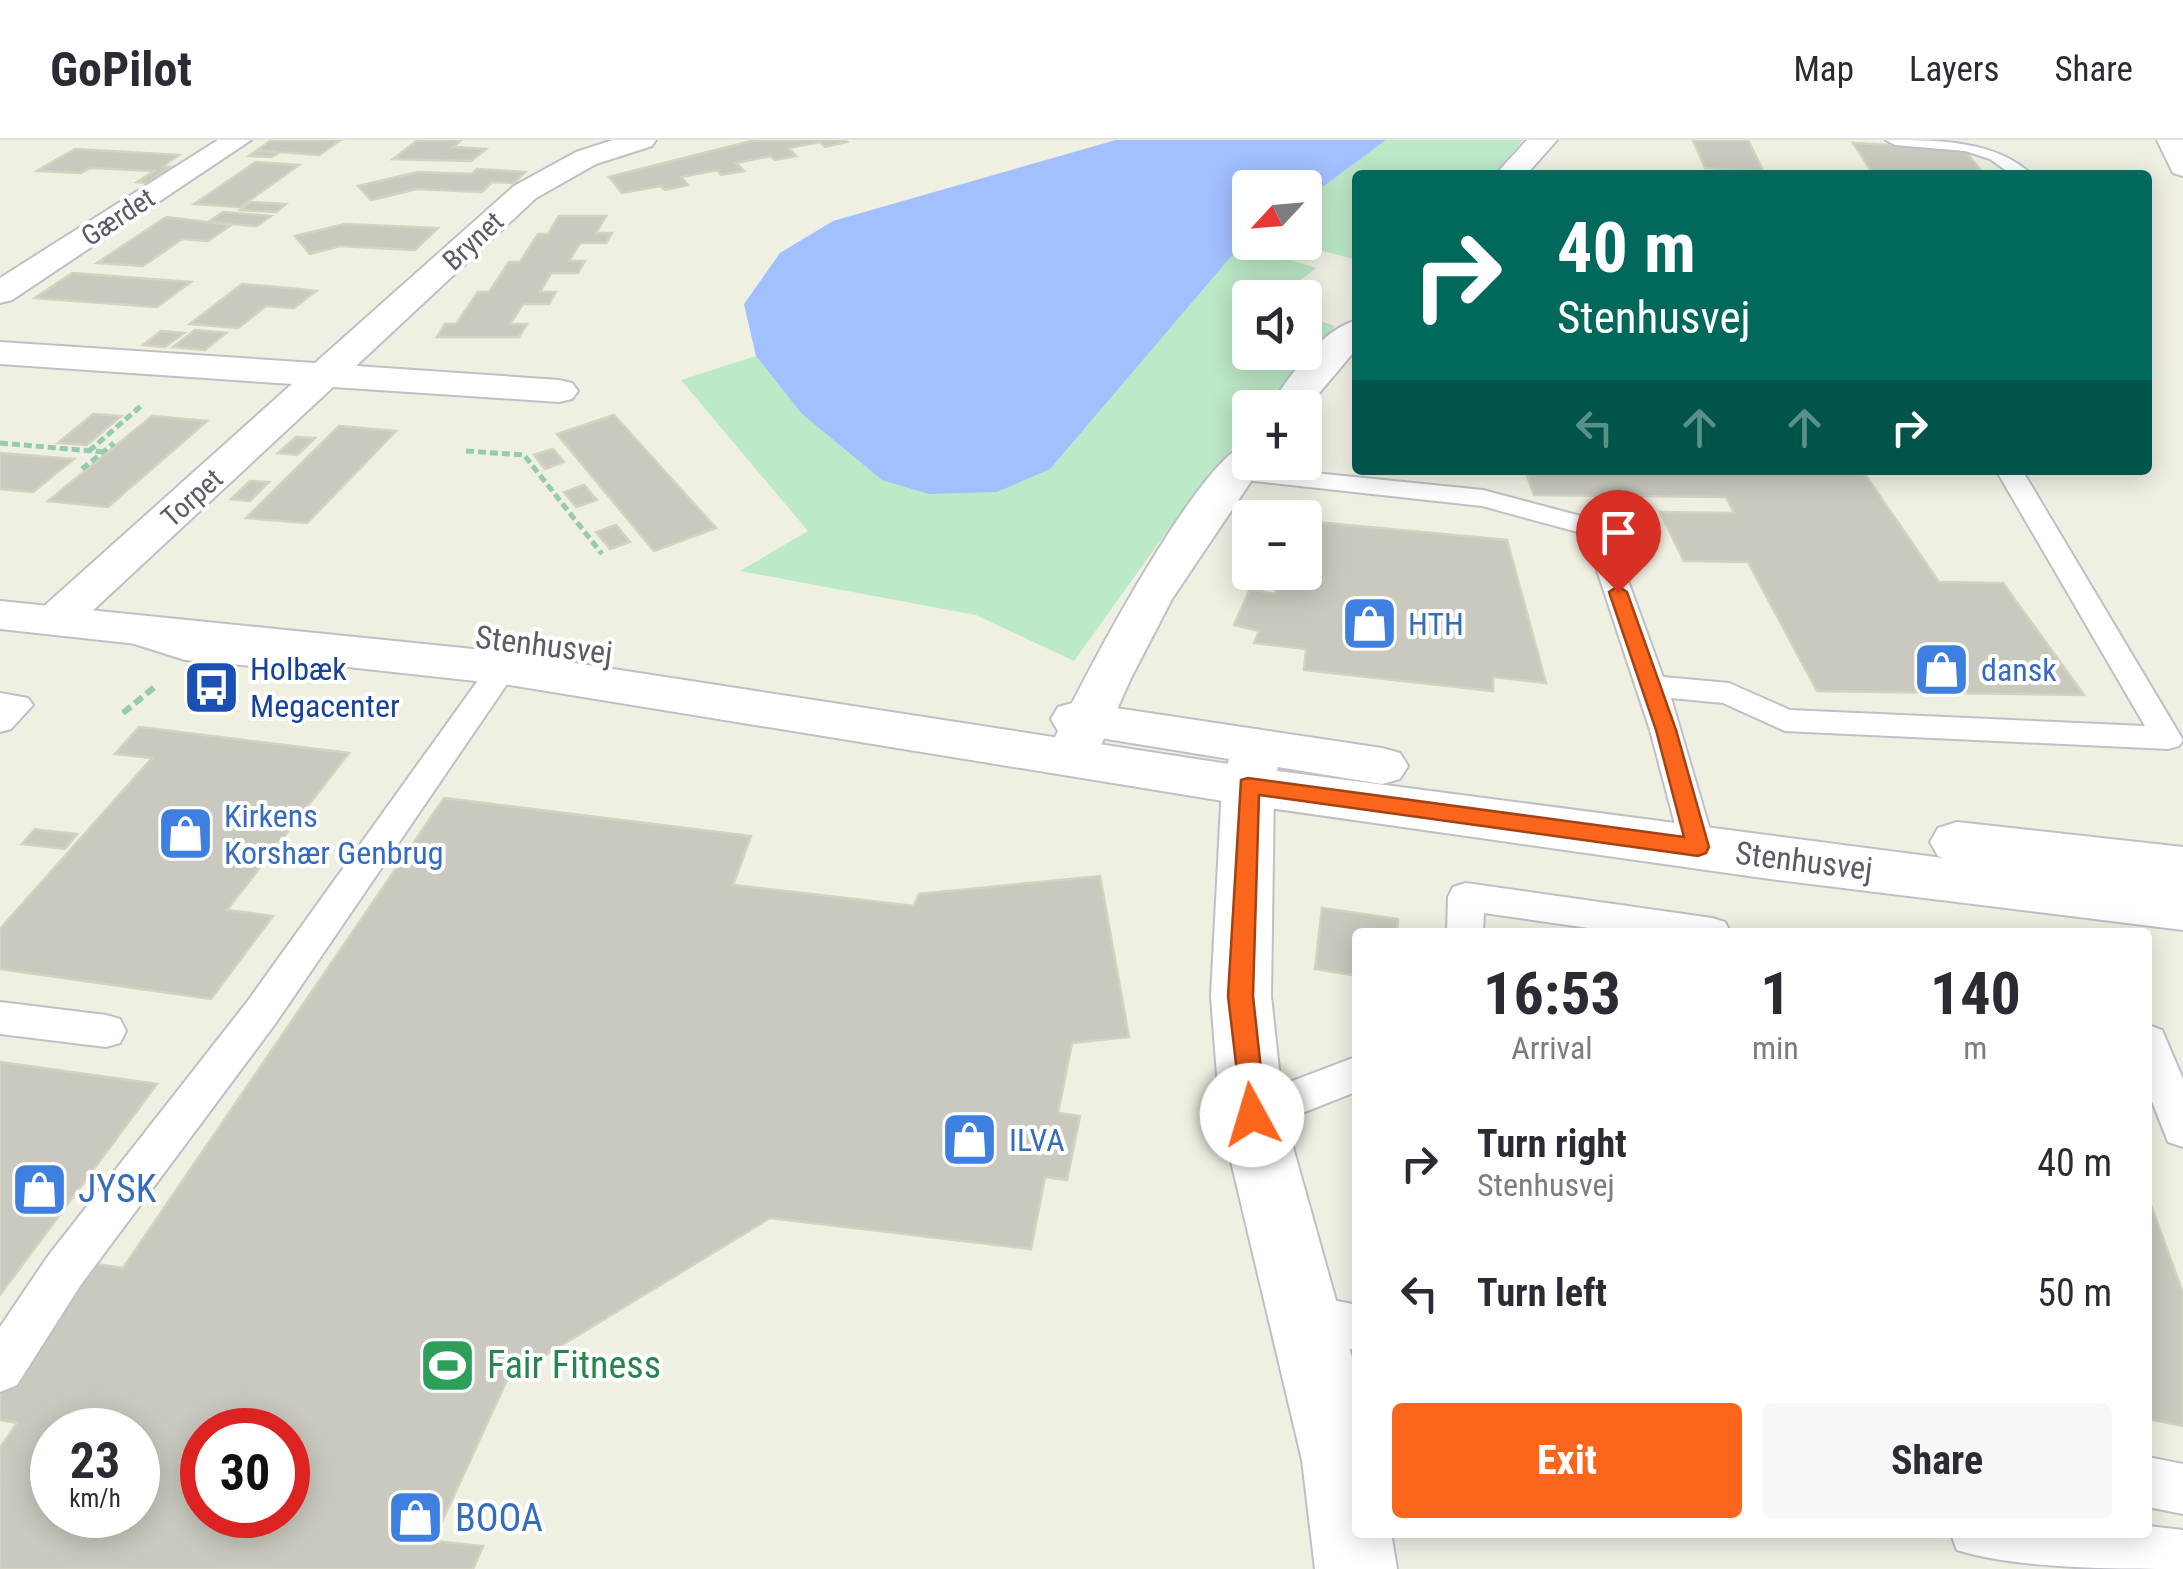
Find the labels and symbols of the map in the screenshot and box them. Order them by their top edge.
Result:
north arrow [1232,170,1322,260]
street label: Gærdet [75,181,161,253]
street label: Brynet [436,205,510,277]
street label: Torpet [155,462,229,534]
pin [1576,490,1661,593]
shop icon: HTH [1339,594,1399,654]
place label: HTH [1408,605,1464,643]
street label: Stenhusvej [473,618,615,672]
shop icon: dansk [1912,640,1972,700]
place label: Holbæk Megacenter [250,650,400,725]
place label: dansk [1981,651,2057,689]
bus stop icon: Holbæk Megacenter [181,657,241,717]
place label: Kirkens Korshær Genbrug [224,797,443,872]
shop icon: Kirkens Korshær Genbrug [155,804,215,864]
street label: Stenhusvej [1733,834,1875,888]
position arrow [1200,1063,1304,1167]
shop icon: ILVA [940,1110,1000,1170]
place label: ILVA [1009,1121,1065,1159]
shop icon: JYSK [9,1159,69,1219]
place label: JYSK [78,1167,157,1211]
sports icon: Fair Fitness [418,1335,478,1395]
place label: Fair Fitness [487,1343,661,1387]
speed limit sign: 30 [180,1408,310,1538]
shop icon: BOOA [386,1488,446,1548]
place label: BOOA [455,1496,543,1540]

